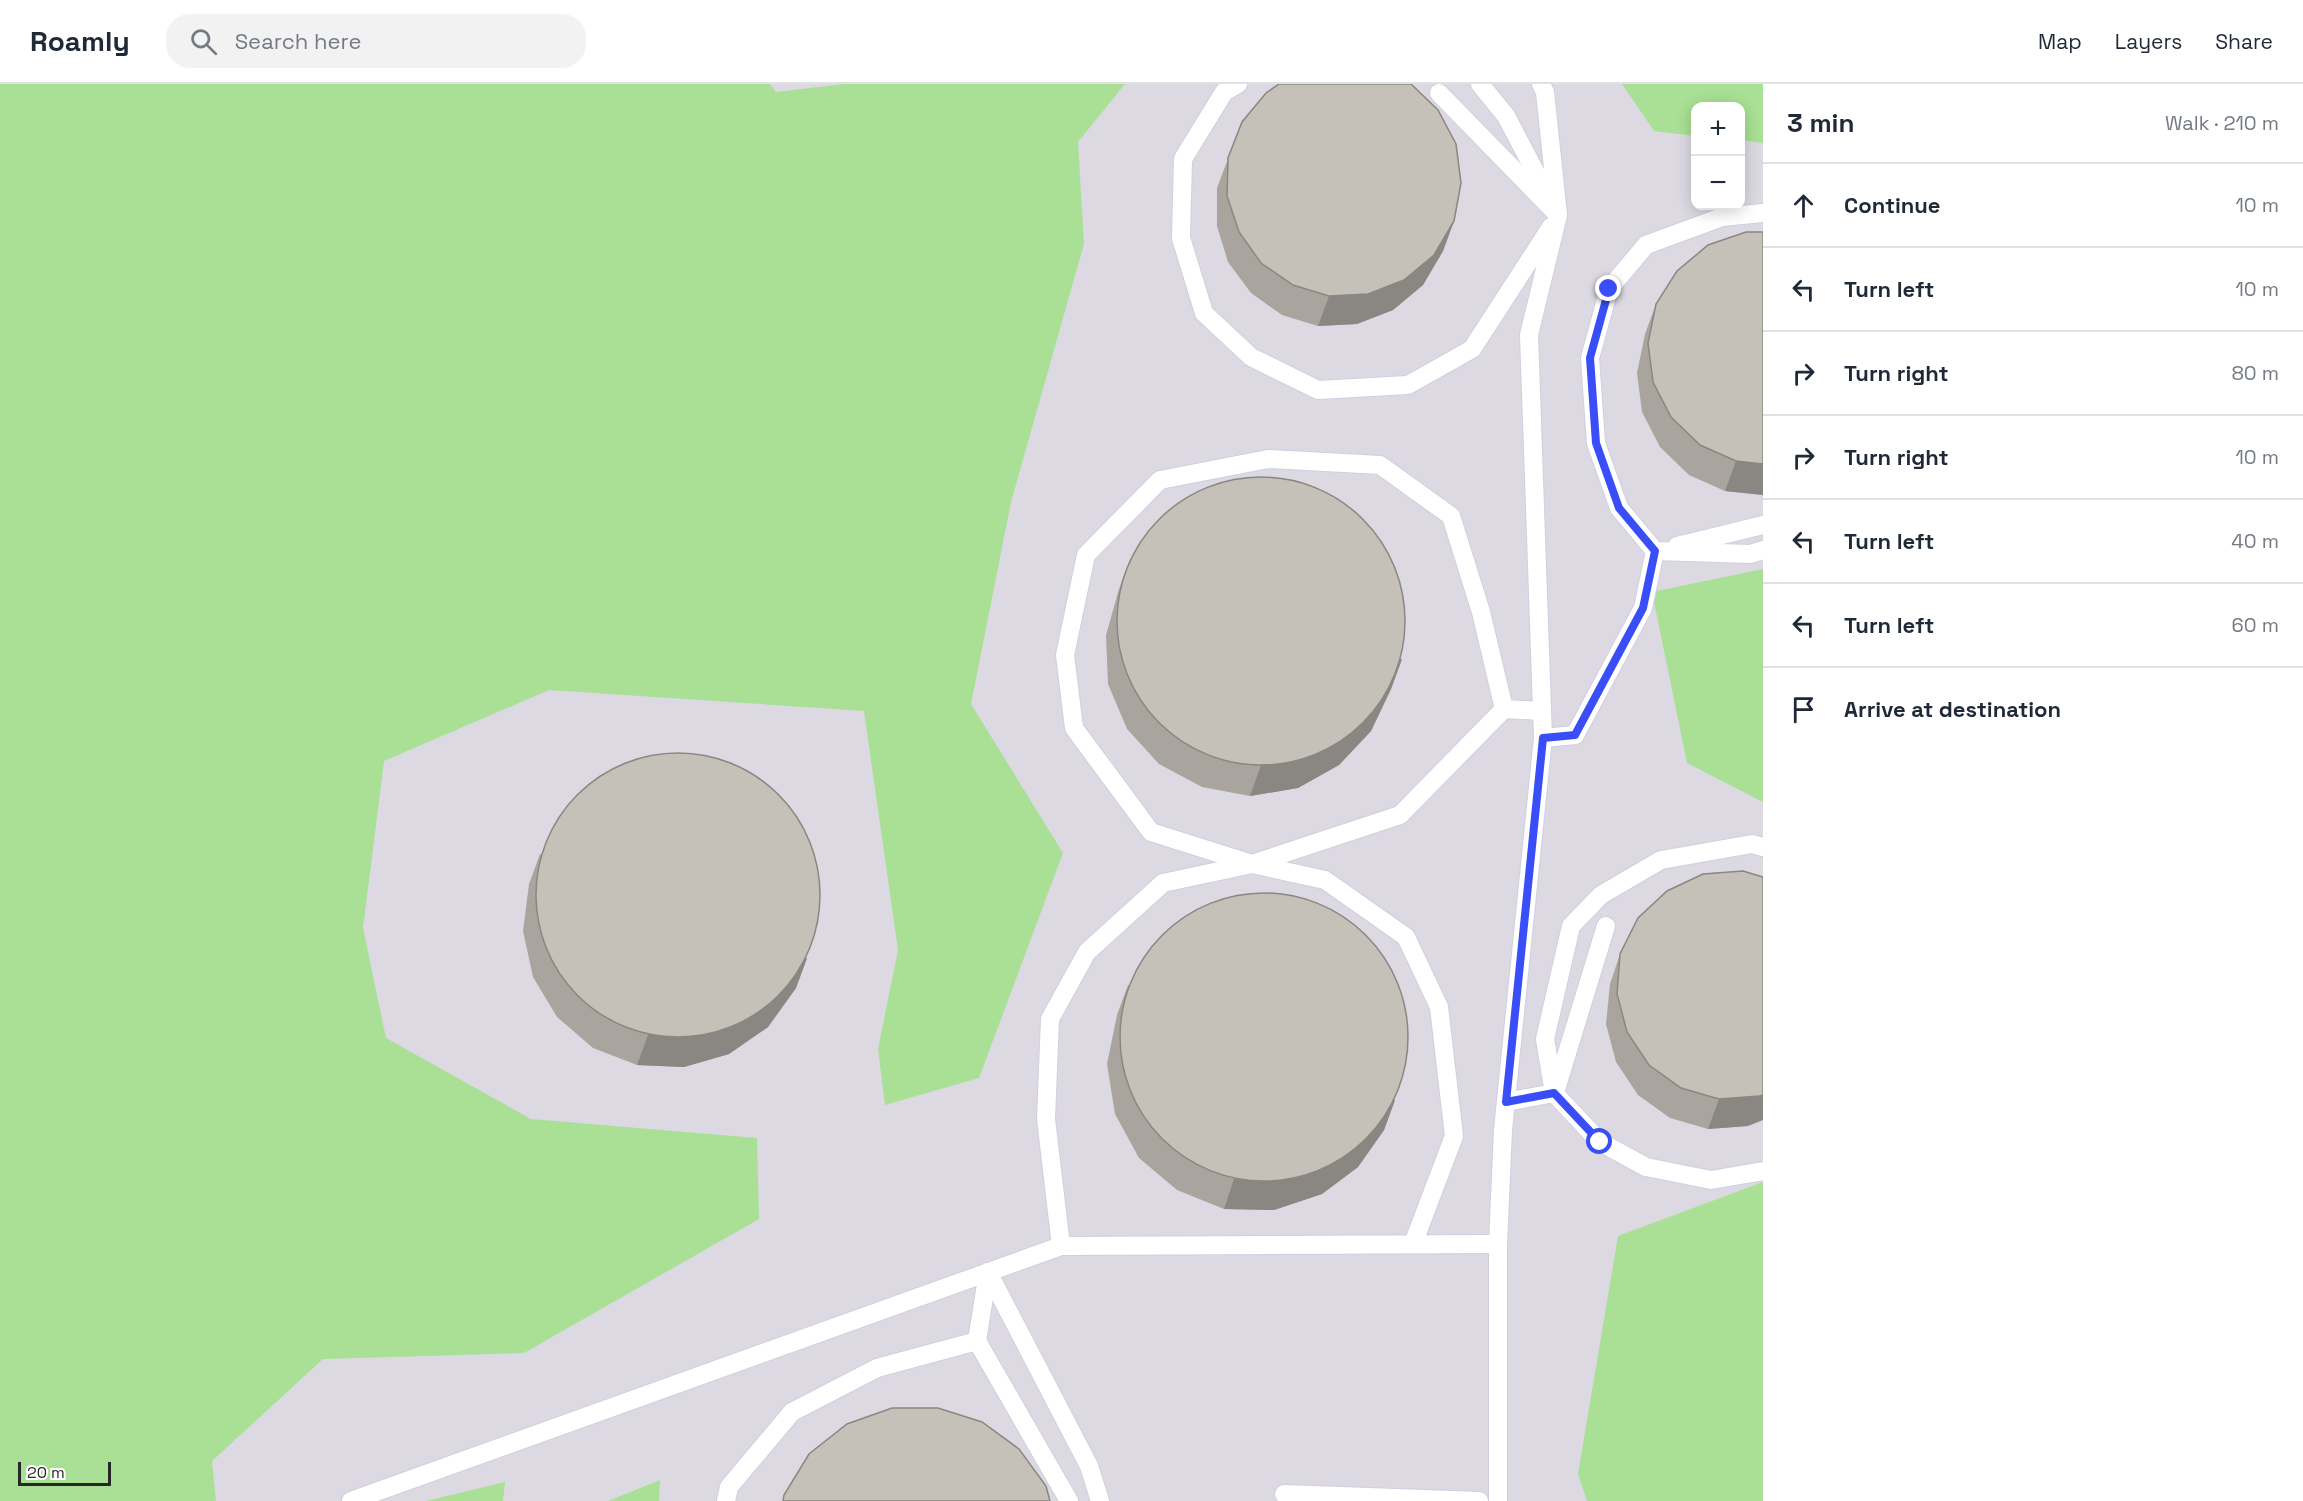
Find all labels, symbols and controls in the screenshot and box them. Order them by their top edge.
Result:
search box [166,14,586,68]
text: Roamly [30,23,130,59]
icon: search [187,25,220,58]
text: Search here [235,27,361,55]
text: Map [2038,28,2082,55]
text: Layers [2115,28,2182,55]
text: Share [2215,28,2273,55]
map controls [1691,102,1745,210]
button: + [1691,102,1745,156]
text: 3 min [1787,106,1855,140]
text: Walk · 210 m [2165,110,2279,136]
button: − [1691,156,1745,210]
icon: ahead [1787,189,1820,222]
text: Continue [1844,191,1940,219]
text: 10 m [2235,192,2279,218]
icon: left [1787,273,1820,306]
route end [1595,275,1621,301]
text: Turn left [1844,275,1934,303]
text: 10 m [2235,276,2279,302]
icon: right [1787,357,1820,390]
text: Turn right [1844,359,1949,387]
text: 80 m [2231,360,2279,386]
icon: right [1787,441,1820,474]
text: Turn right [1844,443,1949,471]
text: 10 m [2235,444,2279,470]
icon: left [1787,525,1820,558]
text: Turn left [1844,527,1934,555]
text: 40 m [2231,528,2279,554]
icon: left [1787,609,1820,642]
text: Turn left [1844,611,1934,639]
text: 60 m [2232,612,2279,638]
icon: arrive [1787,693,1820,726]
text: Arrive at destination [1844,695,2061,723]
route start [1586,1128,1612,1154]
scale bar [18,1459,111,1486]
text: 20 m [27,1462,65,1483]

